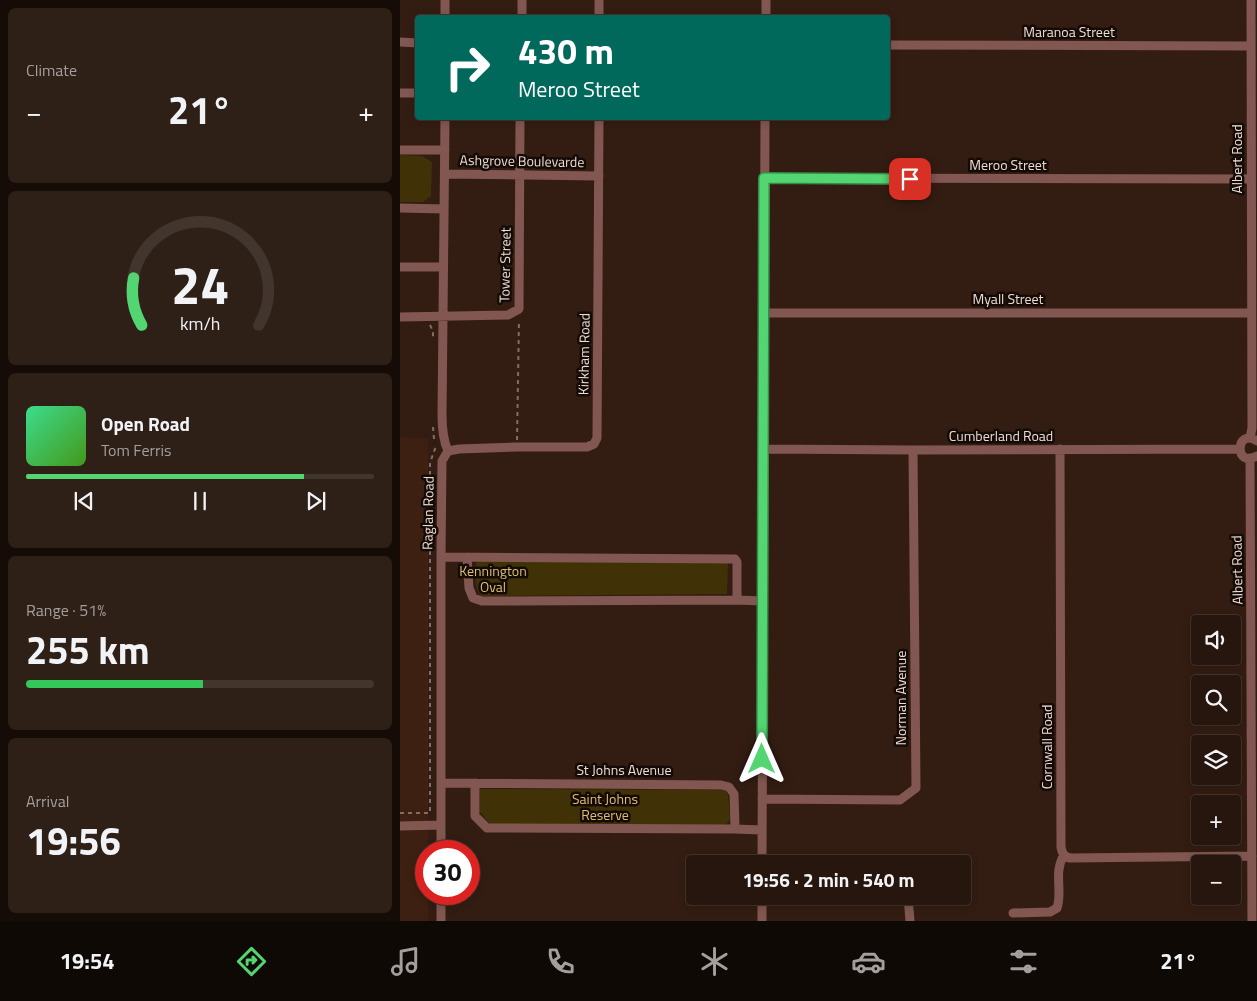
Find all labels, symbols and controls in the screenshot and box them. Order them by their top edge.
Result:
street label: Maranoa Street [1023,21,1115,42]
text: 430 m [518,24,614,78]
icon: right [435,35,500,100]
text: Climate [26,58,77,82]
text: Meroo Street [518,72,640,106]
text: 21° [168,81,232,139]
text: − [26,90,42,133]
text: + [358,90,374,133]
street label: Albert Road [1226,124,1247,194]
street label: Ashgrove Boulevarde [459,149,585,172]
street label: Meroo Street [969,154,1047,175]
pin [889,158,931,200]
icon: arrive [896,165,924,193]
street label: Tower Street [493,227,516,303]
text: 24 [171,245,229,324]
street label: Myall Street [972,288,1044,309]
text: km/h [180,310,220,337]
street label: Kirkham Road [572,313,595,395]
text: Open Road [101,409,190,438]
street label: Cumberland Road [949,425,1053,446]
text: Tom Ferris [101,438,172,462]
street label: Raglan Road [416,476,439,550]
icon: previous [70,487,98,515]
icon: pause [186,487,214,515]
icon: next [302,487,330,515]
street label: Albert Road [1225,535,1248,605]
park label: Kennington Oval [459,560,527,597]
text: Range · 51% [26,598,106,622]
map controls [1191,615,1241,905]
button: sound [1191,615,1241,665]
text: 255 km [26,621,150,679]
street label: Norman Avenue [890,651,911,745]
button: search [1191,675,1241,725]
street label: Cornwall Road [1036,705,1057,789]
position arrow [735,732,787,784]
button: layers [1191,735,1241,785]
street label: St Johns Avenue [576,759,672,780]
park label: Saint Johns Reserve [572,788,638,825]
text: Arrival [26,789,69,813]
button: + [1191,795,1241,845]
text: 19:56 [26,812,121,870]
speed limit sign: 30 [415,840,480,905]
button: − [1191,855,1241,905]
text: 19:56 · 2 min · 540 m [742,865,915,894]
text: 19:54 [60,944,115,978]
icon: directions [234,944,269,979]
icon: music [388,944,423,979]
icon: phone [543,944,578,979]
icon: climate [697,944,732,979]
icon: car [851,944,886,979]
icon: filters [1006,944,1041,979]
text: 21° [1160,944,1197,978]

